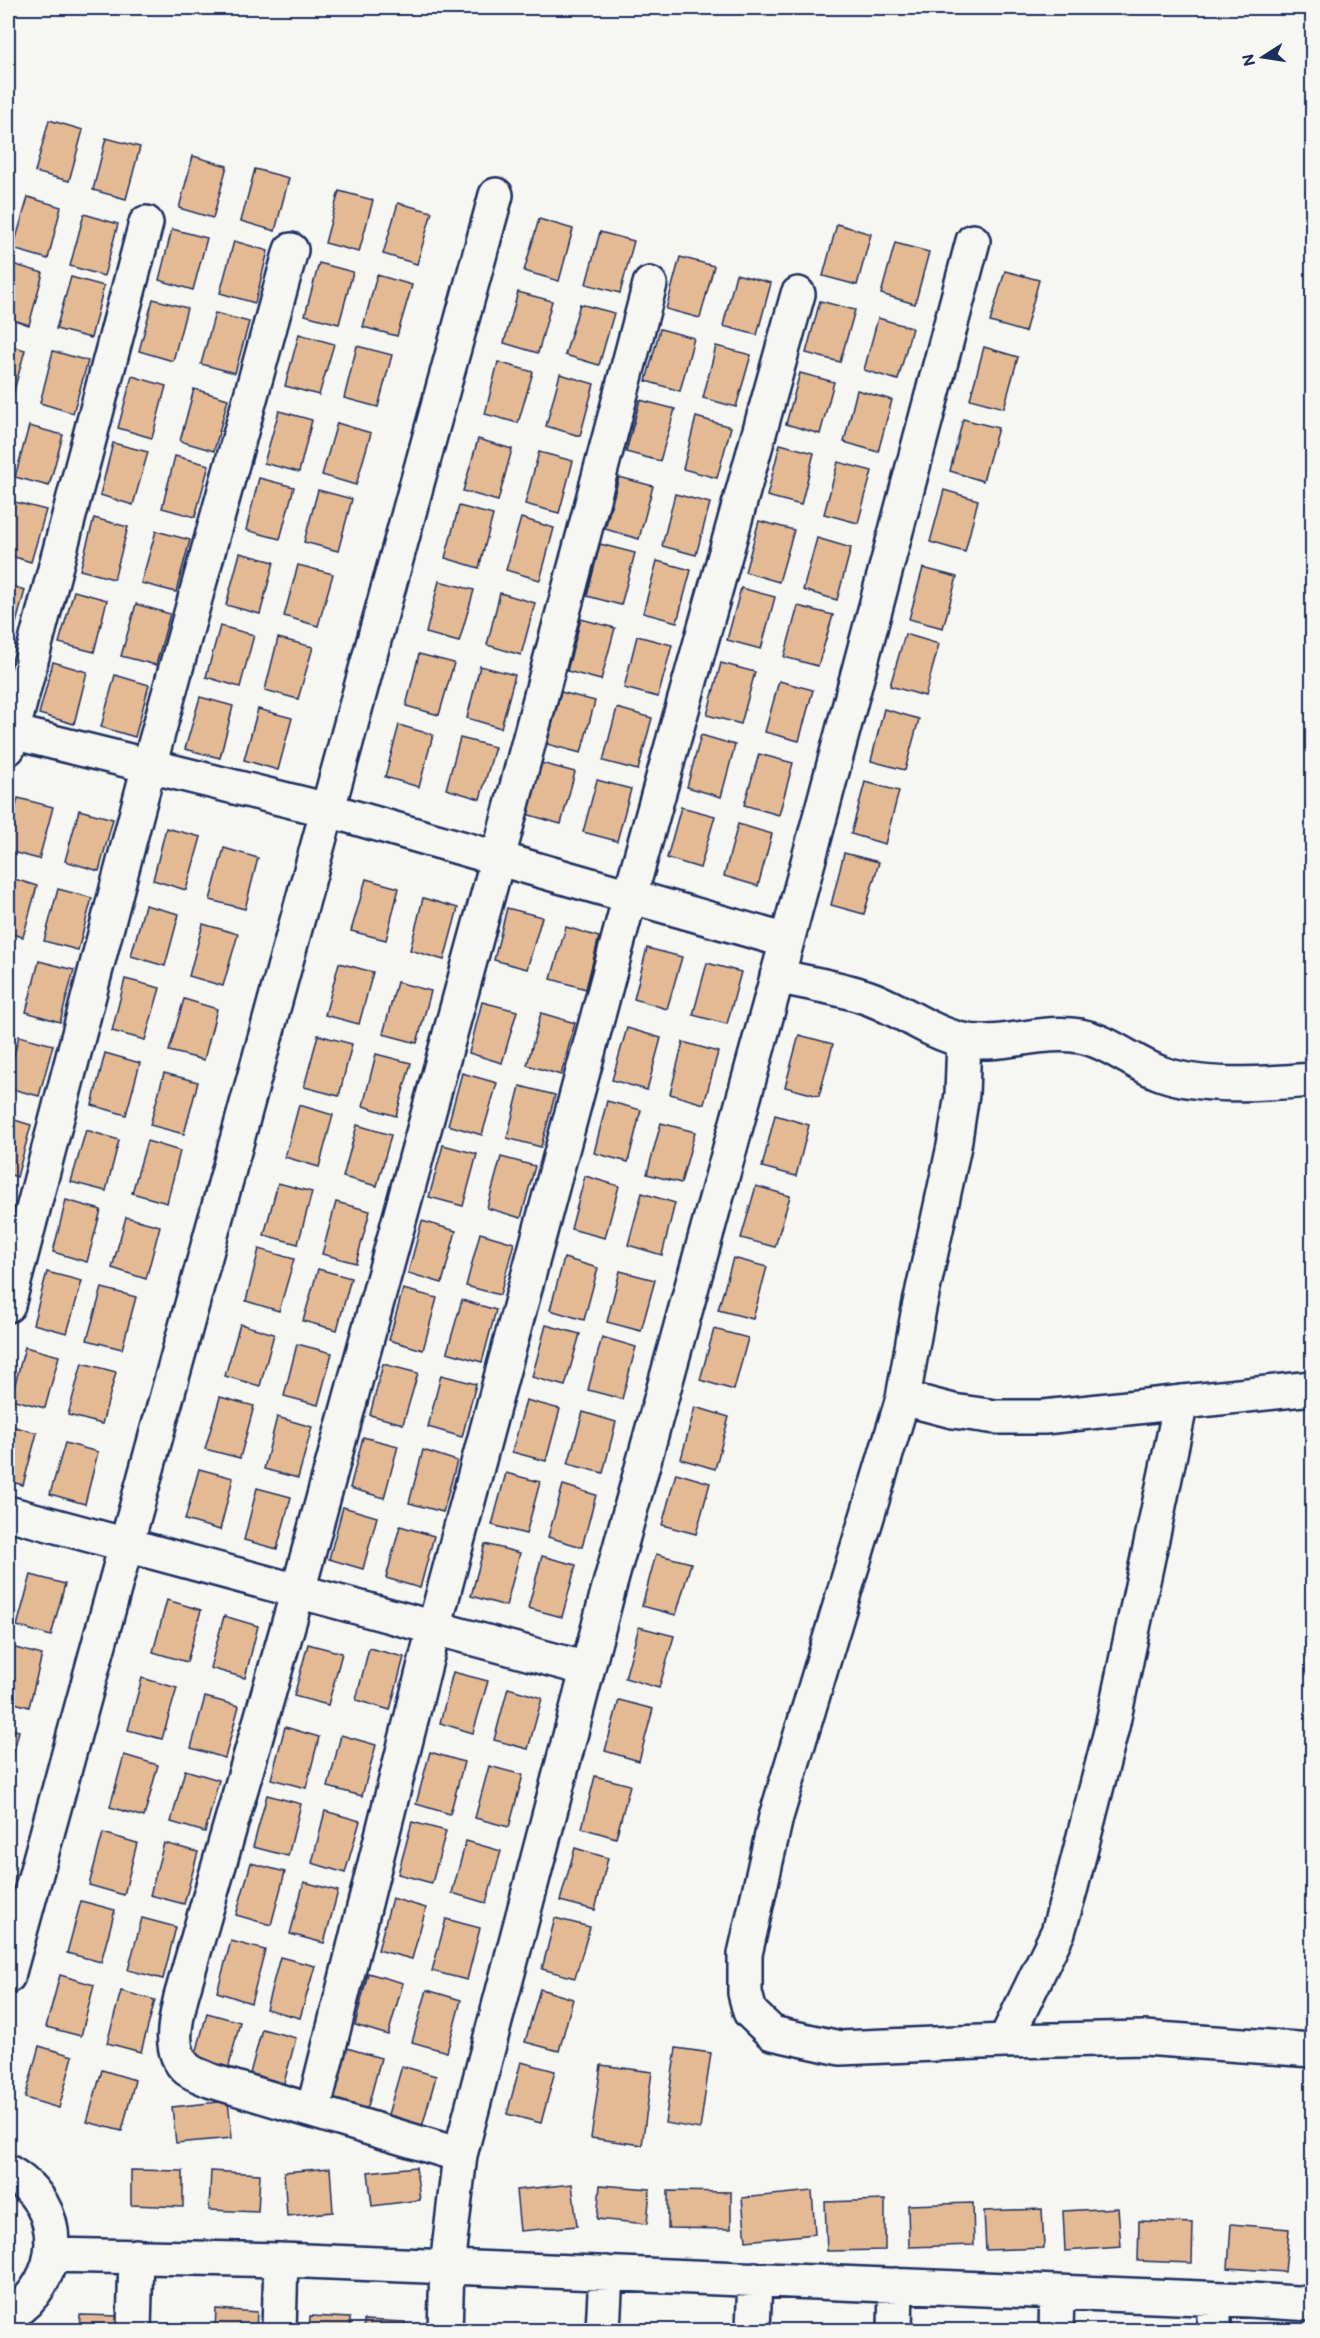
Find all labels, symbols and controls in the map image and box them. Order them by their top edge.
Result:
north arrow [1233,27,1293,87]
text: N [1239,52,1260,68]

